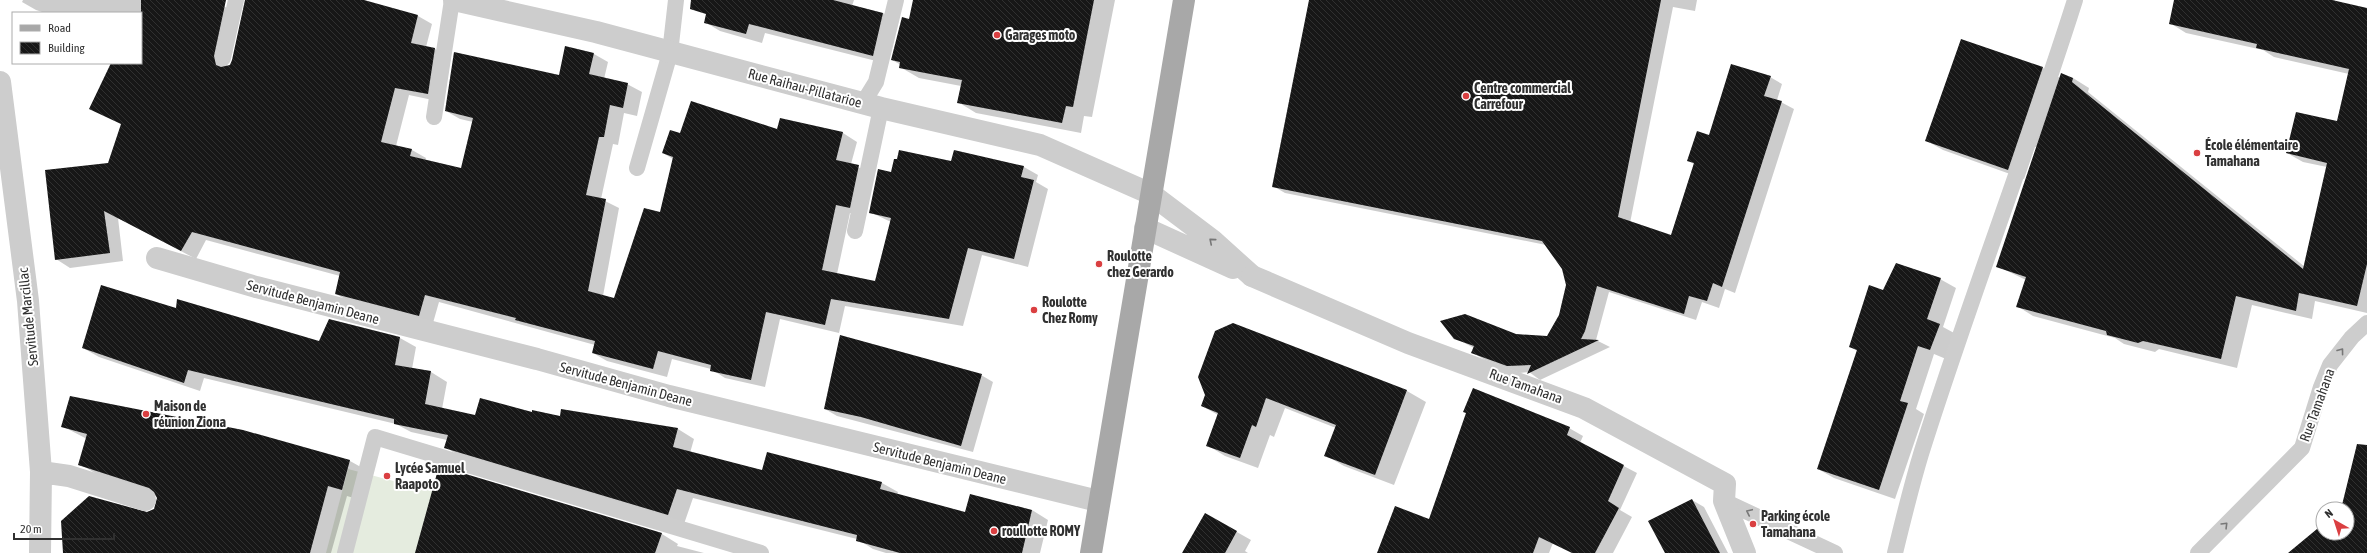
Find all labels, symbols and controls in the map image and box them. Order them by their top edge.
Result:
legend [12,12,142,64]
text: Road [48,21,71,35]
place label: Garages moto [1005,27,1076,43]
marker: Garages moto [992,30,1002,40]
text: Building [48,41,86,55]
street label: Rue Raihau-Pillatarioe [746,65,864,111]
place label: Centre commercial Carrefour [1474,80,1571,112]
marker: Centre commercial Carrefour [1461,91,1471,101]
place label: École élémentaire Tamahana [2205,137,2298,169]
marker: École élémentaire Tamahana [2192,148,2202,158]
one-way arrow [1210,239,1217,246]
place label: Roulotte chez Gerardo [1107,248,1174,280]
marker: Roulotte chez Gerardo [1094,259,1104,269]
street label: Servitude Marcillac [15,266,41,367]
street label: Servitude Benjamin Deane [245,277,381,327]
place label: Roulotte Chez Romy [1042,294,1098,326]
marker: Roulotte Chez Romy [1029,305,1039,315]
one-way arrow [2336,348,2344,355]
street label: Servitude Benjamin Deane [558,359,694,409]
street label: Rue Tamahana [1487,365,1565,407]
street label: Rue Tamahana [2296,366,2338,444]
place label: Maison de réunion Ziona [154,398,226,430]
marker: Maison de réunion Ziona [141,409,151,419]
street label: Servitude Benjamin Deane [872,439,1008,487]
place label: Lycée Samuel Raapoto [395,460,465,492]
marker: Lycée Samuel Raapoto [382,471,392,481]
north arrow [2315,501,2355,541]
text: N [2322,507,2335,520]
place label: Parking école Tamahana [1761,508,1830,540]
one-way arrow [1746,509,1753,517]
scale bar [14,515,114,541]
marker: Parking école Tamahana [1748,519,1758,529]
text: 20 m [20,522,42,536]
one-way arrow [2220,522,2228,530]
place label: roullotte ROMY [1002,523,1081,539]
marker: roullotte ROMY [989,526,999,536]

